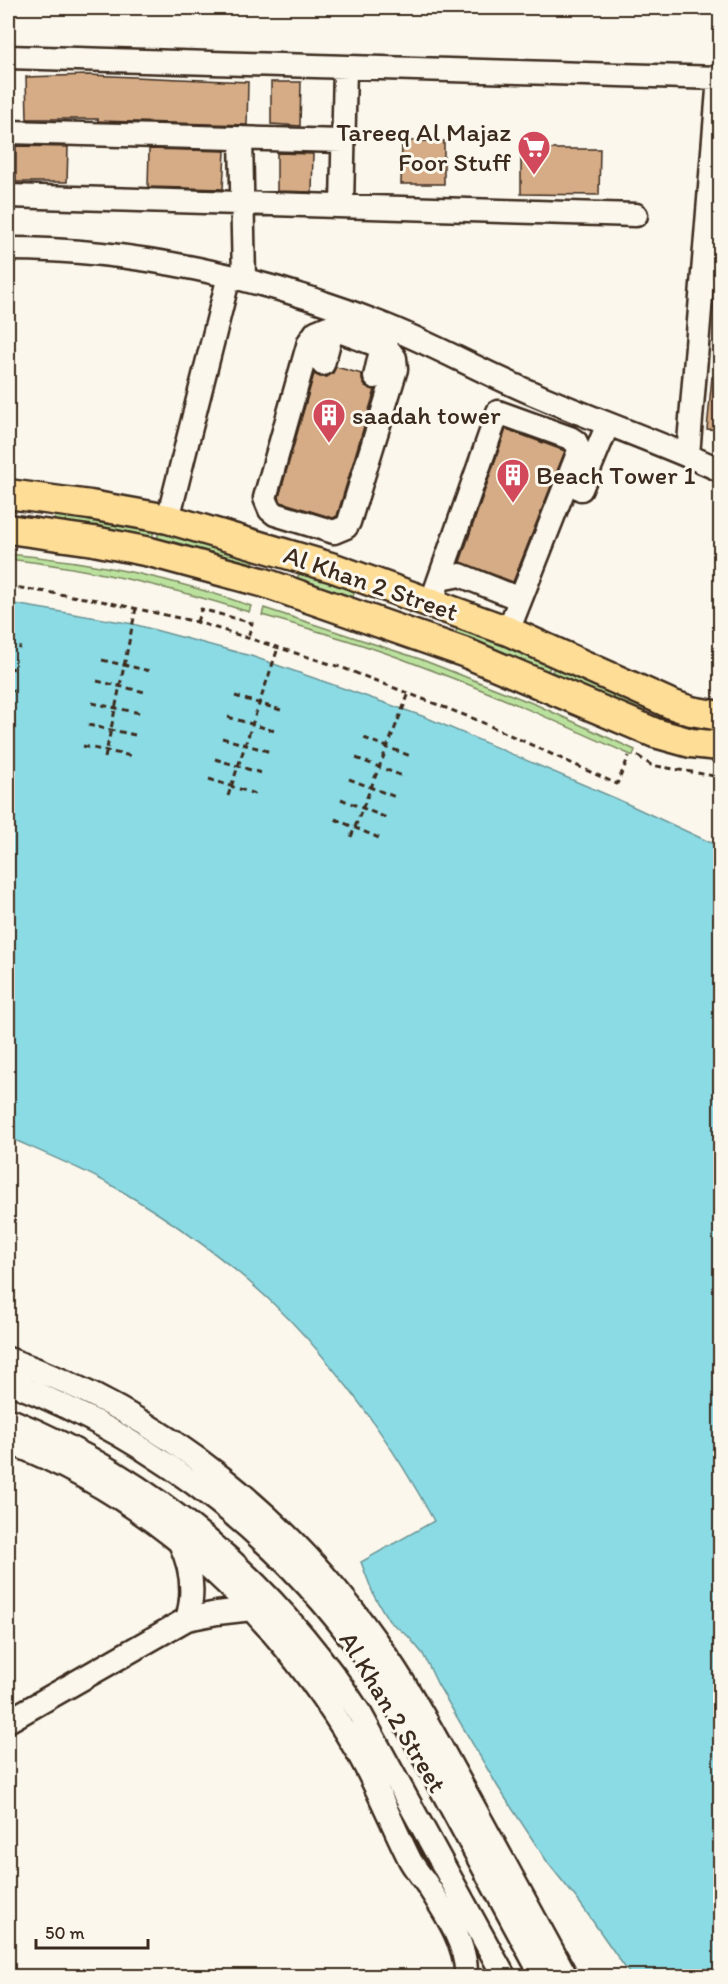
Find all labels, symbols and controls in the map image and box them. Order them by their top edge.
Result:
place label: Tareeq Al Majaz Foor Stuff [336,116,511,178]
supermarket icon: Tareeq Al Majaz Foor Stuff [516,129,552,176]
building icon: saadah tower [311,397,347,444]
place label: saadah tower [352,399,501,431]
building icon: Beach Tower 1 [495,457,531,504]
place label: Beach Tower 1 [536,459,695,491]
street label: Al Khan 2 Street [280,538,463,628]
street label: Al Khan 2 Street [332,1626,454,1798]
scale bar [36,1912,148,1950]
text: 50 m [45,1922,85,1944]

